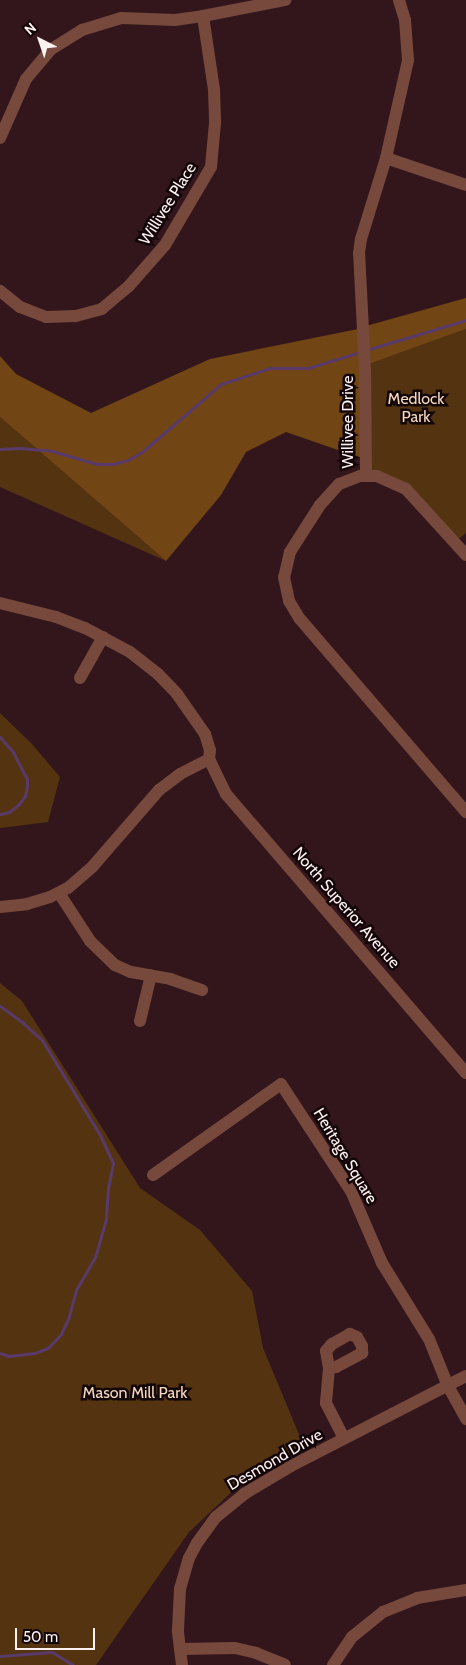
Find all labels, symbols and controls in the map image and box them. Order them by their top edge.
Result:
north arrow [15,15,65,65]
text: N [21,19,40,39]
street label: Willivee Place [135,159,201,249]
street label: Willivee Drive [338,376,358,468]
park label: Medlock Park [388,389,444,427]
street label: North Superior Avenue [288,844,404,972]
street label: Heritage Square [309,1105,381,1207]
park label: Mason Mill Park [83,1383,187,1403]
street label: Desmond Drive [224,1425,326,1495]
scale bar [18,1618,98,1650]
text: 50 m [23,1628,58,1646]

